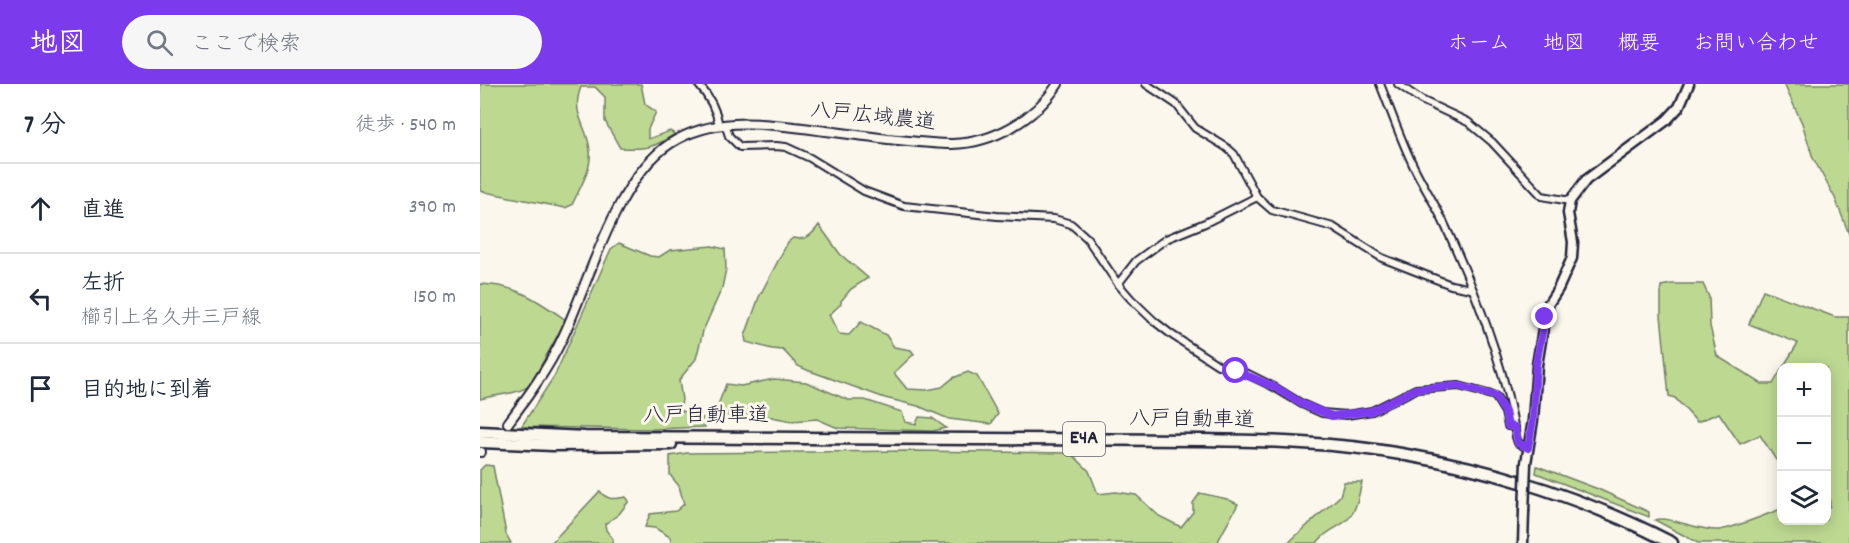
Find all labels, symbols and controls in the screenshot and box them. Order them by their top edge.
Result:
search box [122,15,542,69]
text: 地図 [30,26,86,66]
icon: search [143,26,176,59]
text: ここで検索 [191,30,301,61]
text: ホーム [1448,30,1510,60]
text: 地図 [1543,30,1585,60]
text: 概要 [1618,30,1660,60]
text: お問い合わせ [1693,30,1819,60]
street label: 八戸広域農道 [809,96,937,140]
text: 7 分 [24,108,66,145]
text: 徒歩 · 540 m [355,112,456,140]
icon: ahead [24,192,57,225]
text: 390 m [409,194,456,222]
text: 直進 [81,196,125,227]
text: 左折 [81,269,125,300]
icon: left [24,282,57,315]
text: 150 m [413,284,456,312]
route end [1531,303,1557,329]
text: 櫛引上名久井三戸線 [81,305,261,333]
route start [1222,357,1248,383]
map controls [1777,363,1831,525]
button: + [1777,363,1831,417]
icon: arrive [24,372,57,405]
text: 目的地に到着 [81,376,213,407]
street label: 八戸自動車道 [643,402,769,432]
street label: 八戸自動車道 [1129,405,1255,437]
button: − [1777,417,1831,471]
road number: E4A [1063,422,1105,456]
button: layers [1777,471,1831,525]

